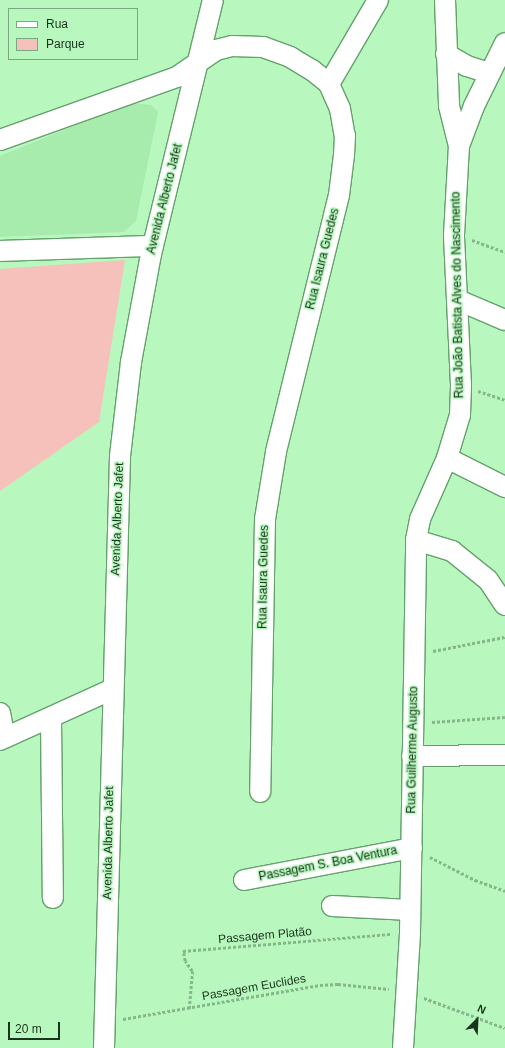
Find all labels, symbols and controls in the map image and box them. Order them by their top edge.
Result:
legend [8,8,138,60]
text: Rua [46,17,68,31]
text: Parque [46,37,85,51]
street label: Avenida Alberto Jafet [144,142,186,256]
street label: Rua João Batista Alves do Nascimento [449,191,467,399]
street label: Rua Isaura Guedes [303,207,343,311]
street label: Avenida Alberto Jafet [109,462,127,576]
street label: Rua Isaura Guedes [256,525,272,629]
street label: Rua Guilherme Augusto [405,686,421,814]
street label: Avenida Alberto Jafet [101,786,117,900]
street label: Passagem S. Boa Ventura [258,844,398,884]
street label: Passagem Platão [218,925,312,947]
street label: Passagem Euclides [201,972,307,1004]
north arrow [457,1000,497,1040]
text: N [476,1002,488,1016]
scale bar [10,1014,62,1040]
text: 20 m [15,1022,42,1036]

